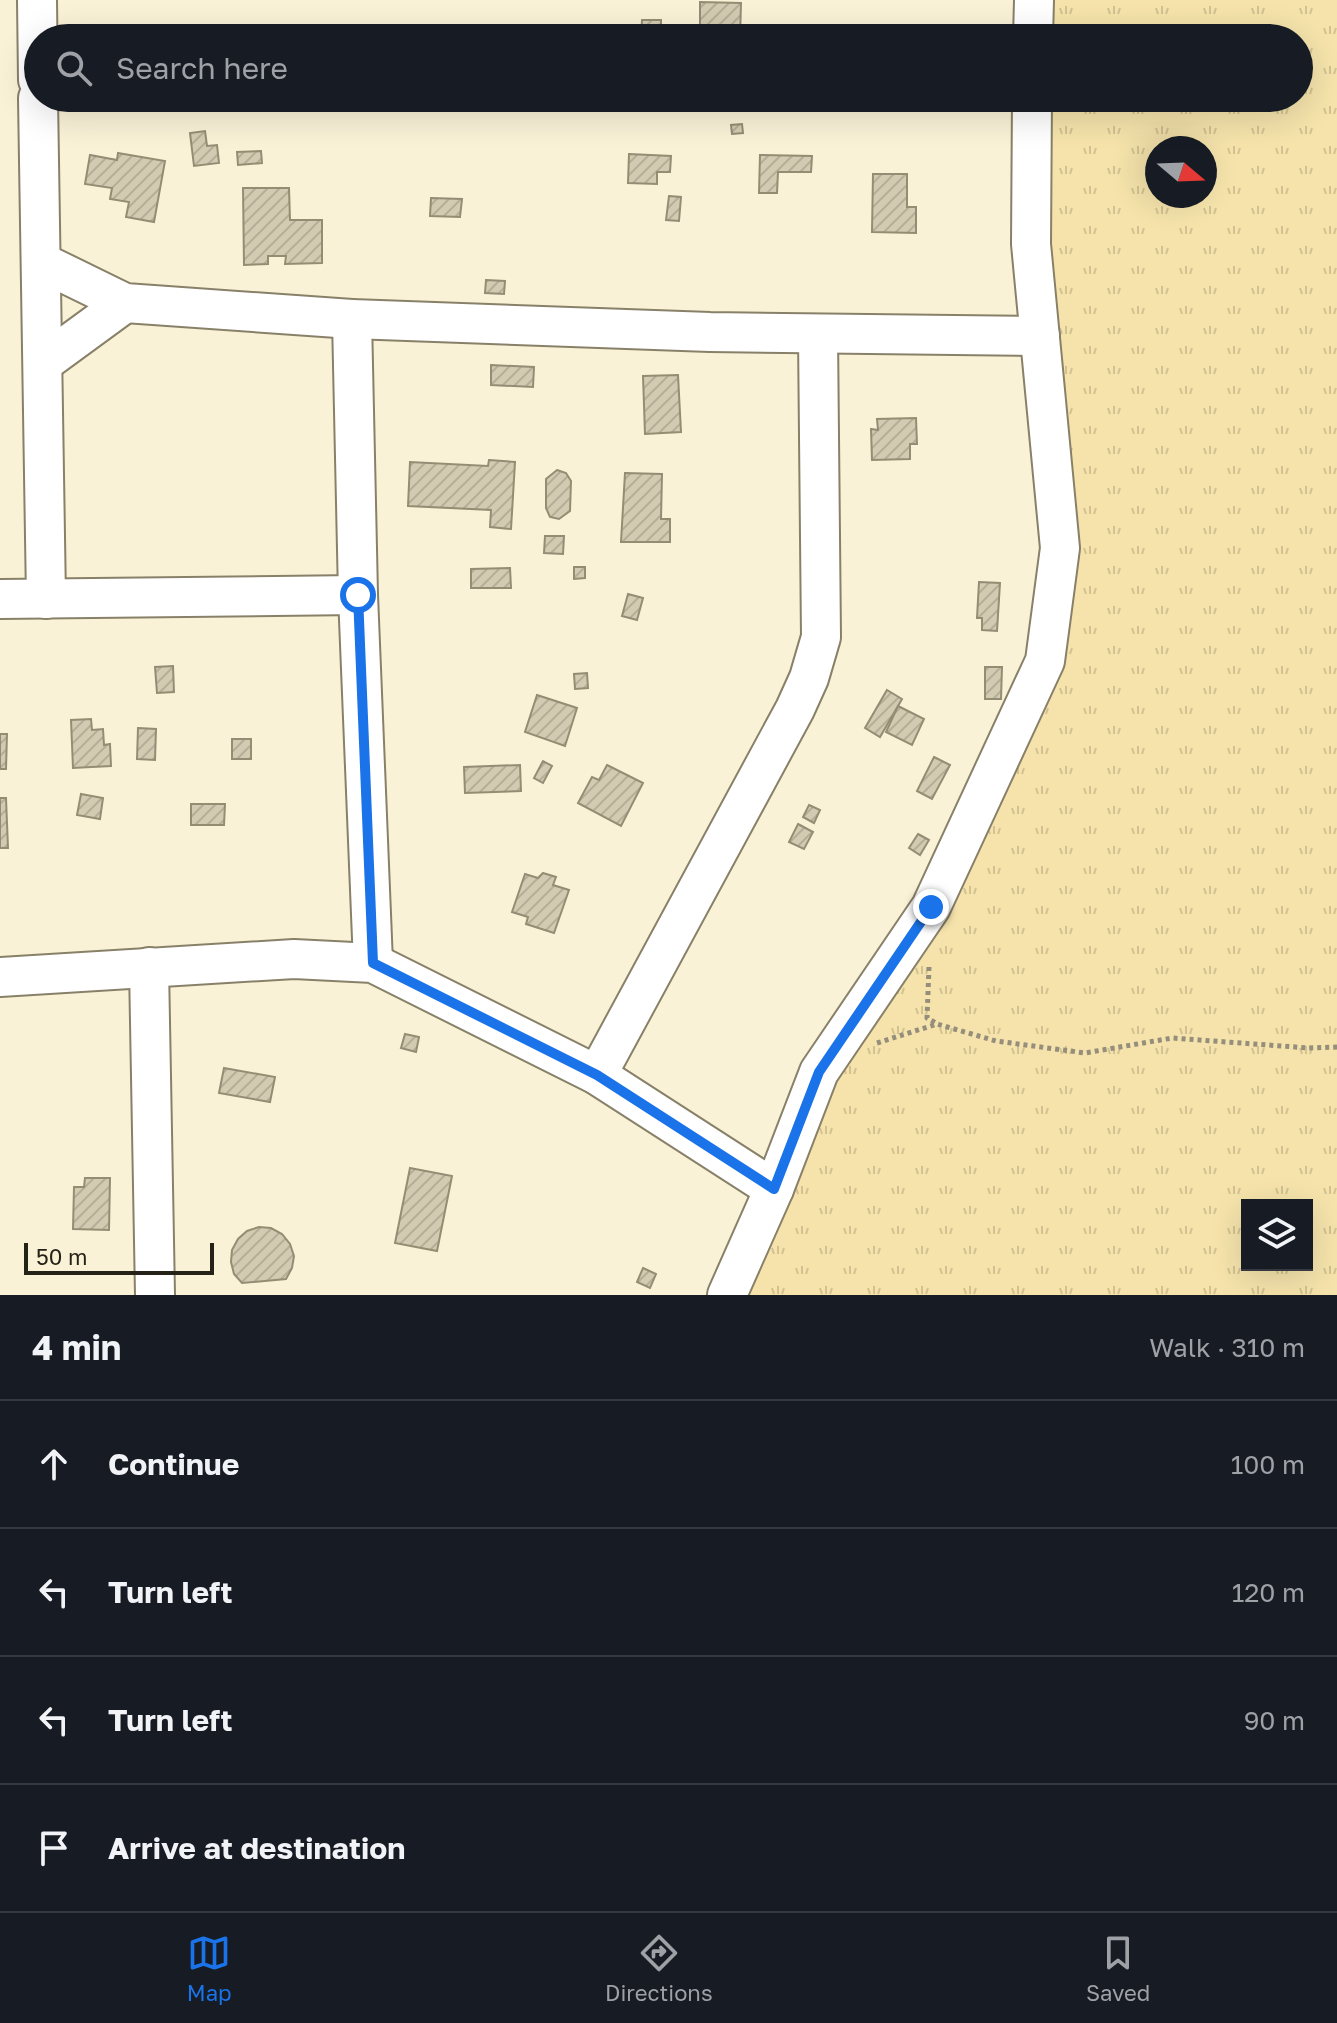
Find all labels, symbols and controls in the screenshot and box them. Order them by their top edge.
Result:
search box [24,24,1313,112]
icon: search [52,46,96,90]
text: Search here [116,50,288,86]
north arrow [1145,136,1217,208]
route start [340,577,376,613]
route end [913,889,949,925]
map controls [1241,1199,1313,1271]
button: layers [1241,1199,1313,1271]
scale bar [24,1239,214,1275]
text: 50 m [36,1243,87,1270]
text: 4 min [32,1327,121,1367]
text: Walk · 310 m [1149,1332,1305,1363]
icon: ahead [32,1442,76,1486]
text: Continue [108,1446,239,1482]
text: 100 m [1231,1449,1305,1480]
icon: left [32,1570,76,1614]
text: Turn left [108,1574,233,1610]
text: 120 m [1232,1577,1305,1608]
icon: left [32,1698,76,1742]
text: Turn left [108,1702,233,1738]
text: 90 m [1244,1705,1305,1736]
icon: arrive [32,1826,76,1870]
text: Arrive at destination [108,1830,405,1866]
tab: Map [187,1931,232,2006]
tab: Directions [605,1931,713,2006]
tab: Saved [1086,1931,1150,2006]

